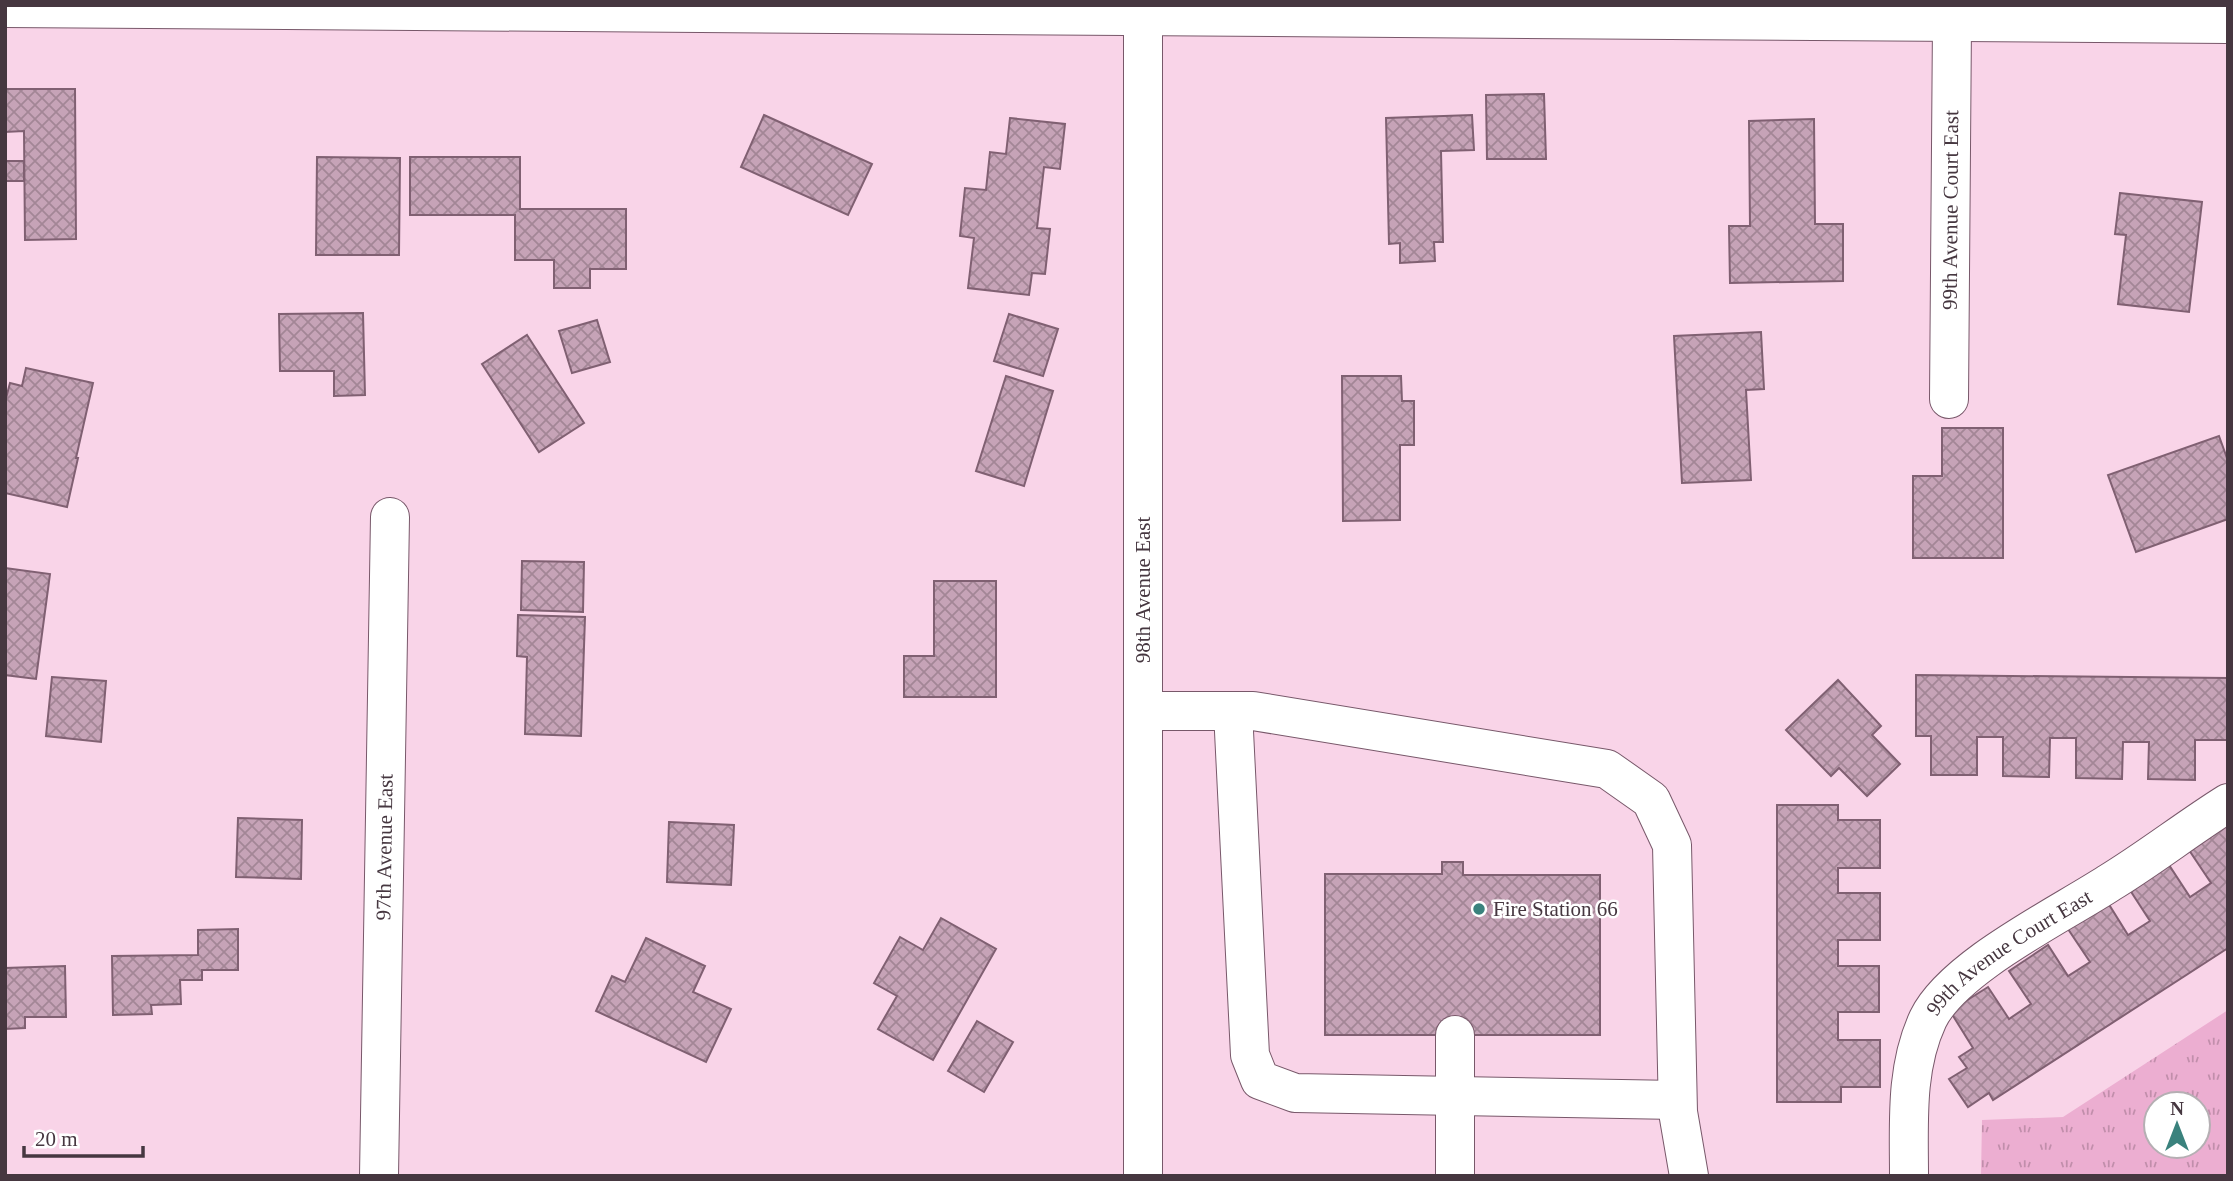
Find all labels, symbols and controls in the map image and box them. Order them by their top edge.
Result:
street label: 99th Avenue Court East [1938,110,1963,310]
street label: 98th Avenue East [1131,517,1155,663]
street label: 97th Avenue East [371,773,398,921]
street label: 99th Avenue Court East [1921,884,2096,1020]
place label: Fire Station 66 [1493,897,1618,921]
marker: Fire Station 66 [1471,901,1487,917]
north arrow [2142,1090,2212,1160]
text: N [2170,1098,2184,1119]
scale bar [24,1114,144,1158]
text: 20 m [35,1127,78,1151]

